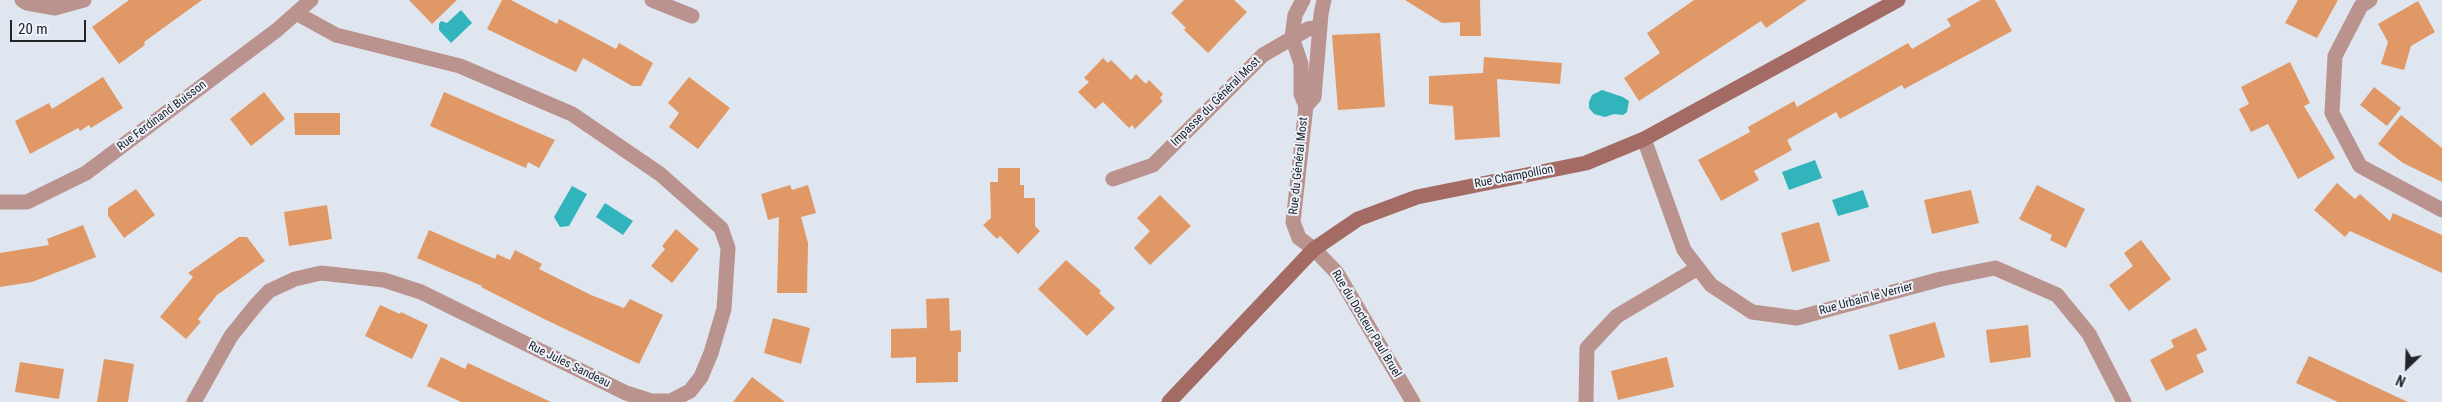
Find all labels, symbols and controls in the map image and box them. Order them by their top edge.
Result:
scale bar [12,10,89,42]
text: 20 m [18,20,48,38]
street label: Impasse du Général Most [1168,54,1264,150]
street label: Rue Ferdinand Buisson [115,78,209,154]
street label: Rue du Général Most [1287,117,1311,215]
street label: Rue Champollion [1473,162,1555,192]
street label: Rue du Docteur Paul Bruel [1328,268,1404,380]
street label: Rue Urbain le Verrier [1818,280,1914,318]
street label: Rue Jules Sandeau [526,339,612,391]
north arrow [2382,342,2432,392]
text: N [2394,372,2408,390]

